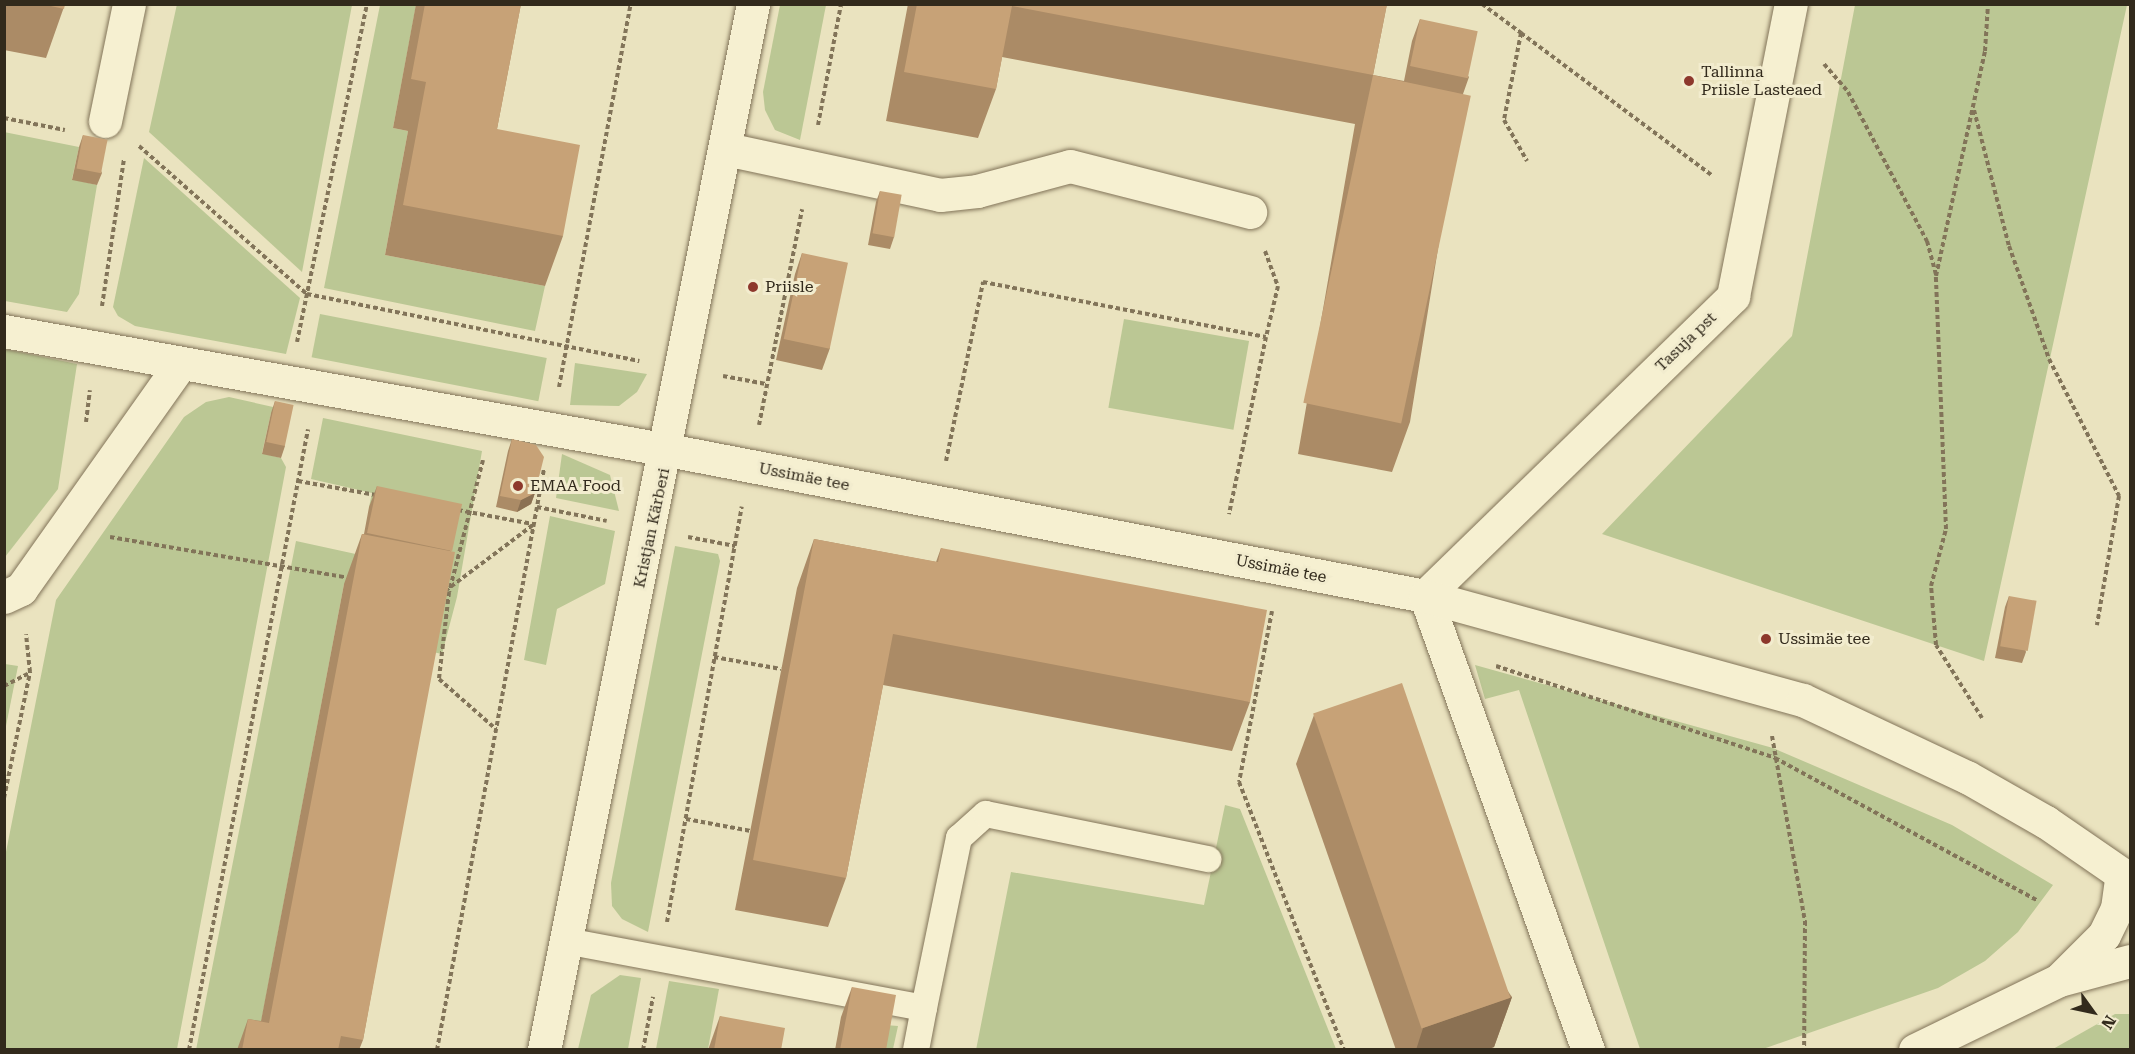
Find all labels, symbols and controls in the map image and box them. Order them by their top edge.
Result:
place label: Tallinna Priisle Lasteaed [1701,62,1822,100]
marker: Tallinna Priisle Lasteaed [1682,74,1696,88]
place label: Priisle [765,277,814,297]
marker: Priisle [746,280,760,294]
street label: Tasuja pst [1652,308,1720,376]
street label: Ussimäe tee [757,459,851,495]
street label: Kristjan Kärberi [630,466,674,590]
place label: EMAA Food [530,476,621,496]
marker: EMAA Food [511,479,525,493]
street label: Ussimäe tee [1234,551,1328,587]
place label: Ussimäe tee [1778,629,1870,649]
marker: Ussimäe tee [1759,632,1773,646]
north arrow [2063,982,2123,1042]
text: N [2097,1012,2120,1032]

